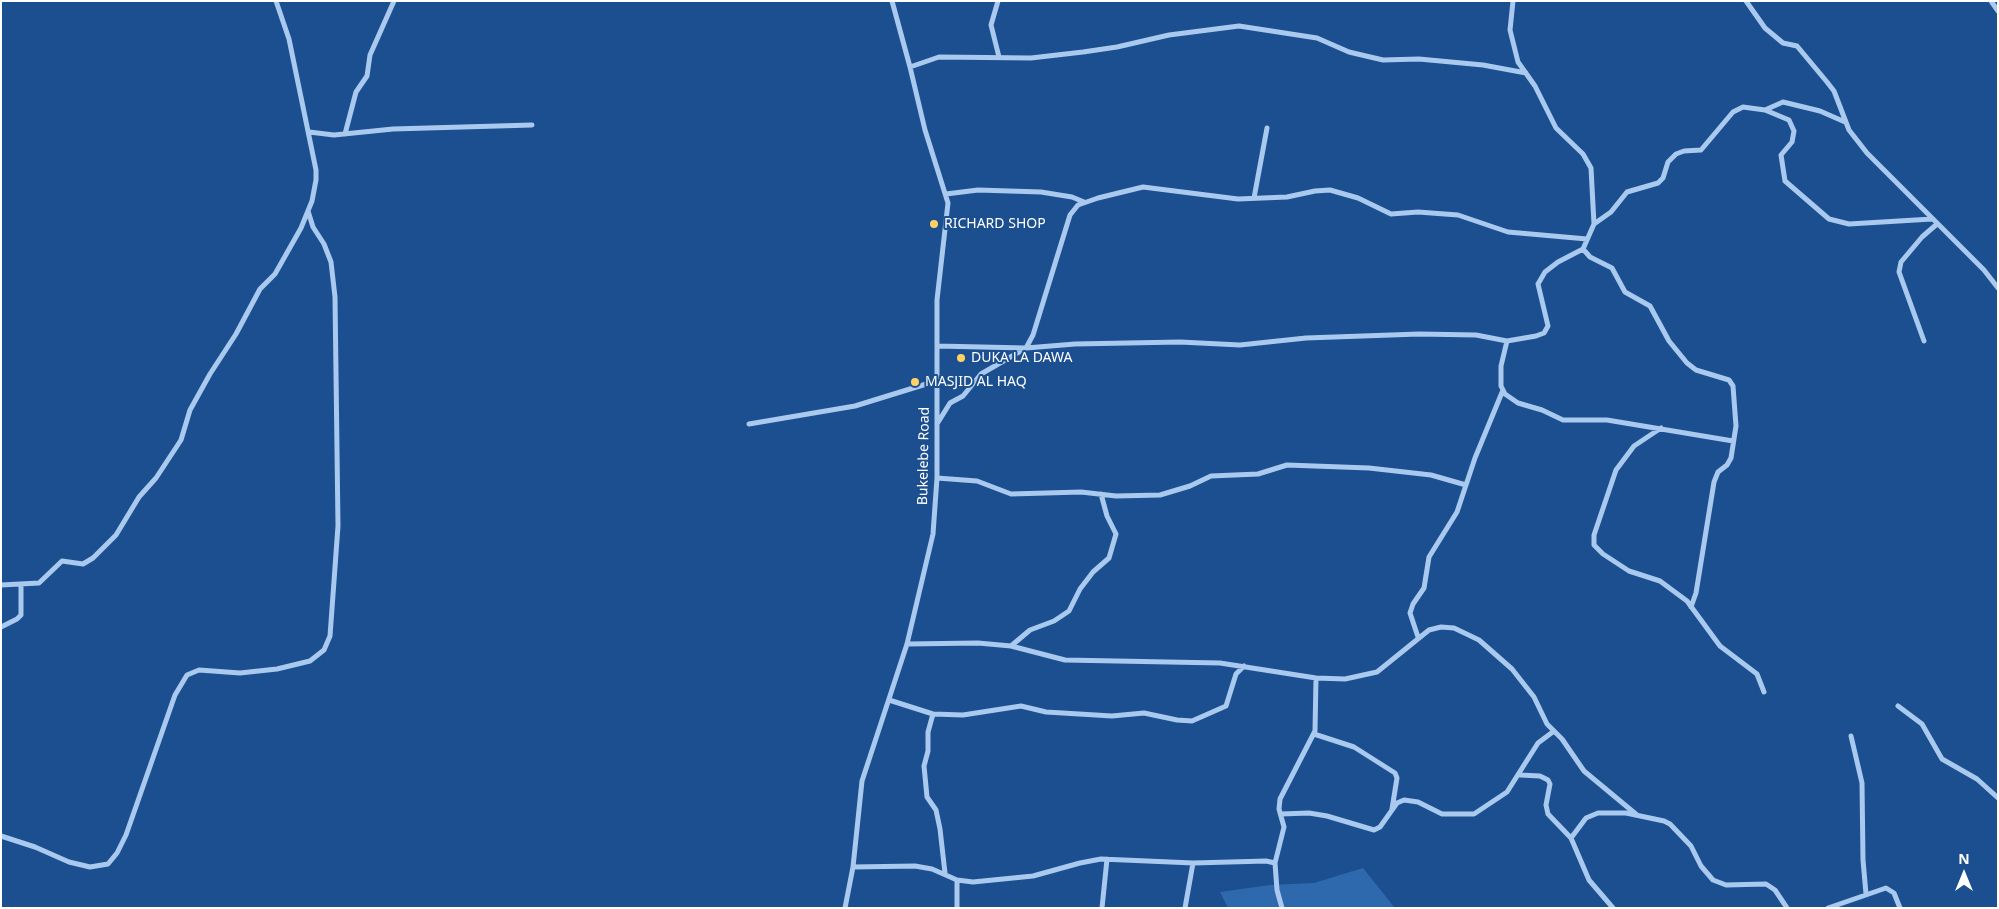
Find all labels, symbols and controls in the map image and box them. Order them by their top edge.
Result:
place label: RICHARD SHOP [944,216,1046,232]
marker: RICHARD SHOP [928,218,940,230]
place label: DUKA LA DAWA [971,350,1072,366]
marker: DUKA LA DAWA [955,352,967,364]
place label: MASJID AL HAQ [925,374,1027,390]
marker: MASJID AL HAQ [909,376,921,388]
street label: Bukelebe Road [915,407,933,505]
north arrow [1939,849,1989,899]
text: N [1958,849,1970,868]

